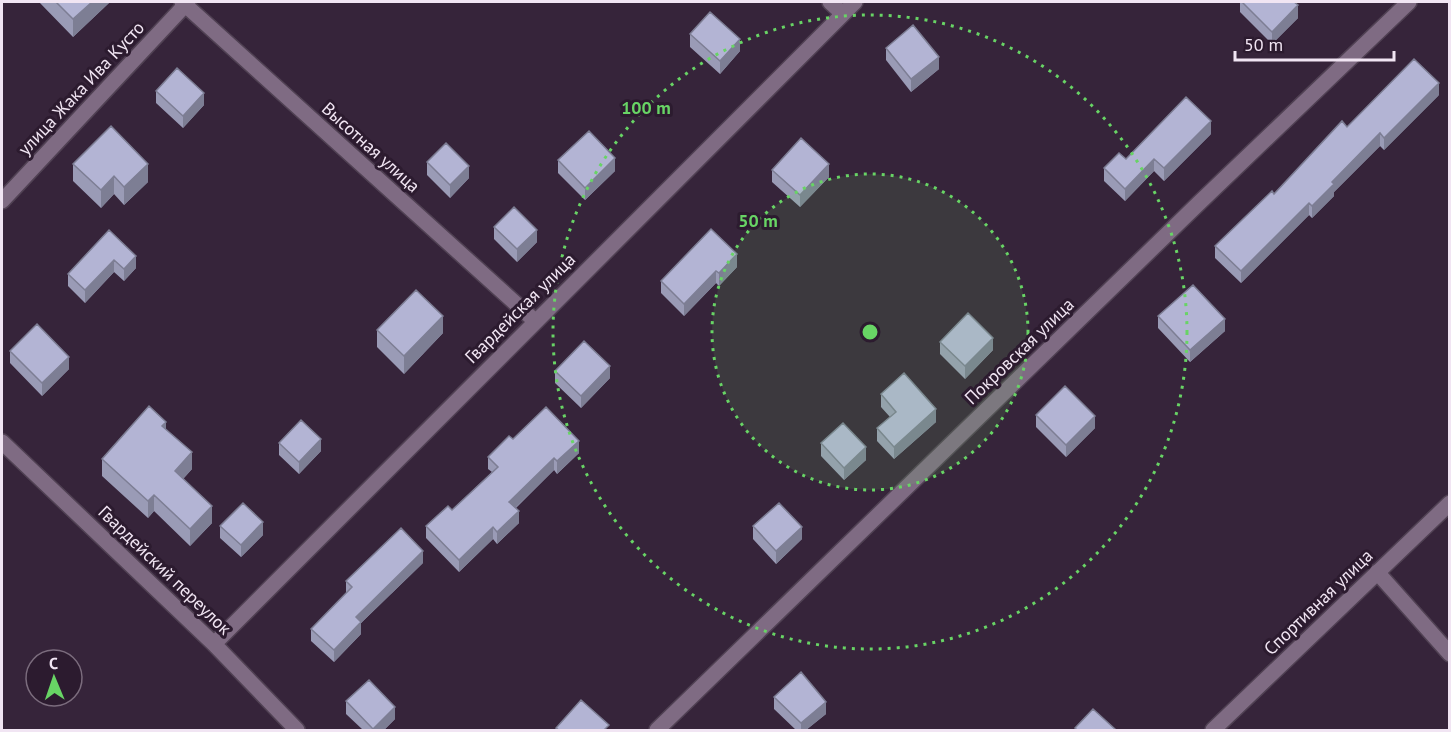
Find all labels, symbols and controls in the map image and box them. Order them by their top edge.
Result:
street label: улица Жака Ива Кусто [13,16,149,160]
scale bar [1235,24,1394,62]
text: 50 m [1244,33,1283,56]
text: 100 m [621,96,671,119]
street label: Высотная улица [317,97,425,197]
text: 50 m [738,209,778,232]
street label: Гвардейская улица [460,248,580,368]
street label: Покровская улица [959,293,1079,409]
centre of rings [860,322,880,342]
street label: Гвардейский переулок [94,501,237,640]
street label: Спортивная улица [1259,544,1377,660]
north arrow [24,648,84,708]
text: С [49,653,58,673]

